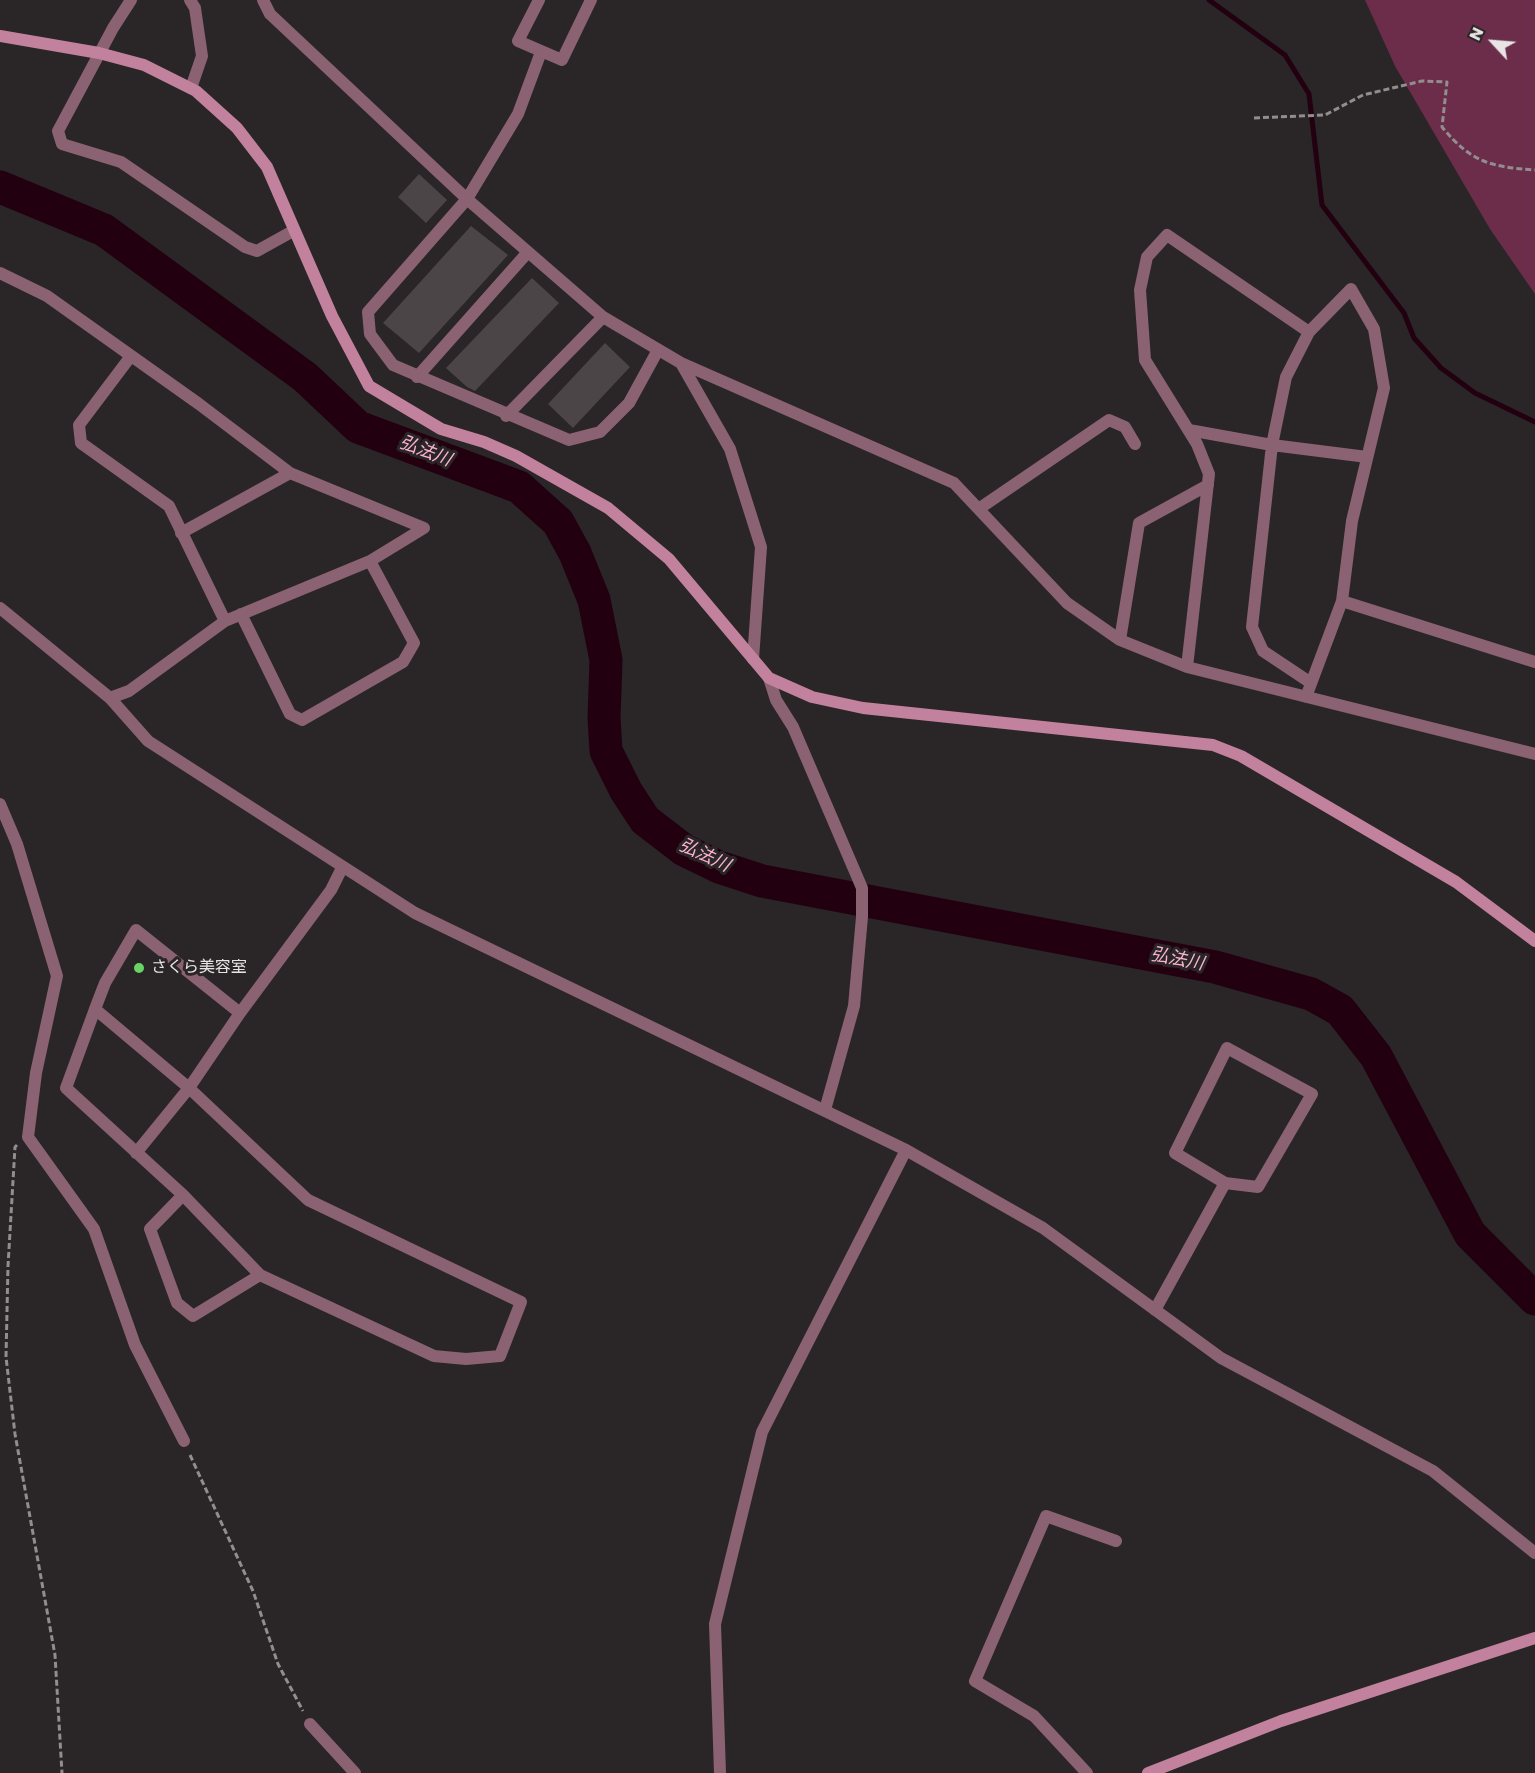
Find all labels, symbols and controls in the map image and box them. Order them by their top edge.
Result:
north arrow [1463,12,1523,72]
text: N [1463,23,1489,44]
water label: 弘法川 [396,432,454,472]
water label: 弘法川 [675,835,733,877]
water label: 弘法川 [1148,944,1206,976]
place label: さくら美容室 [151,958,247,978]
marker: さくら美容室 [132,961,146,975]

